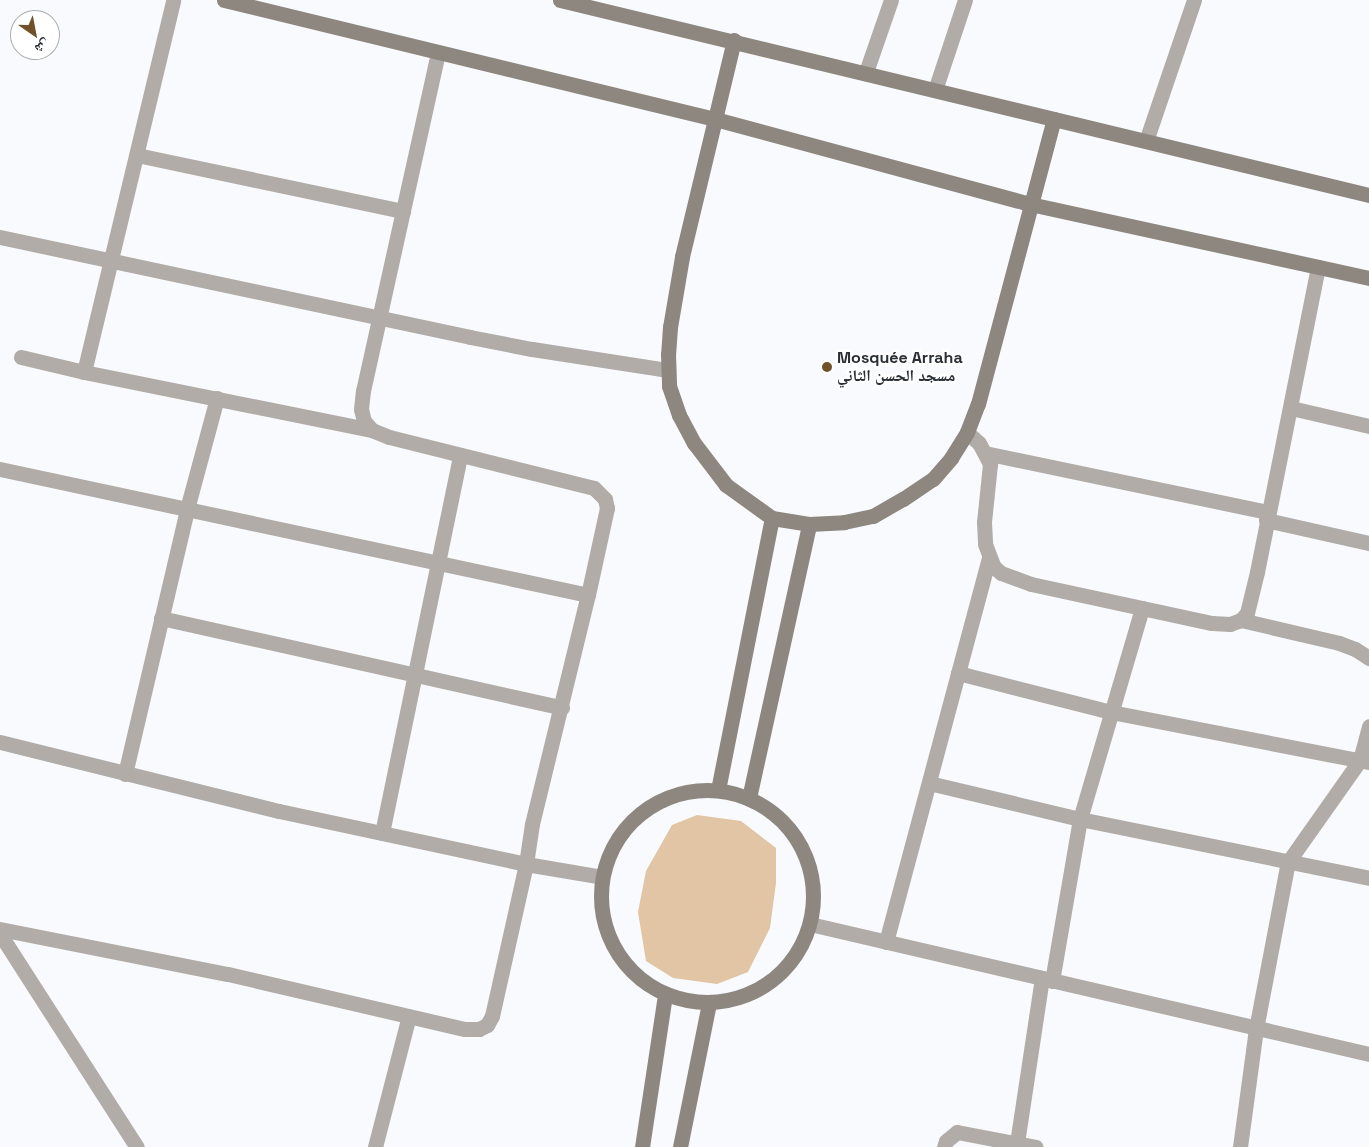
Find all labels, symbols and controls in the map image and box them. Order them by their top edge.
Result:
north arrow [10,10,60,60]
text: ش [31,35,54,58]
place label: Mosquée Arraha مسجد الحسن الثاني [837,348,963,386]
marker: Mosquée Arraha مسجد الحسن الثاني [821,361,833,373]

